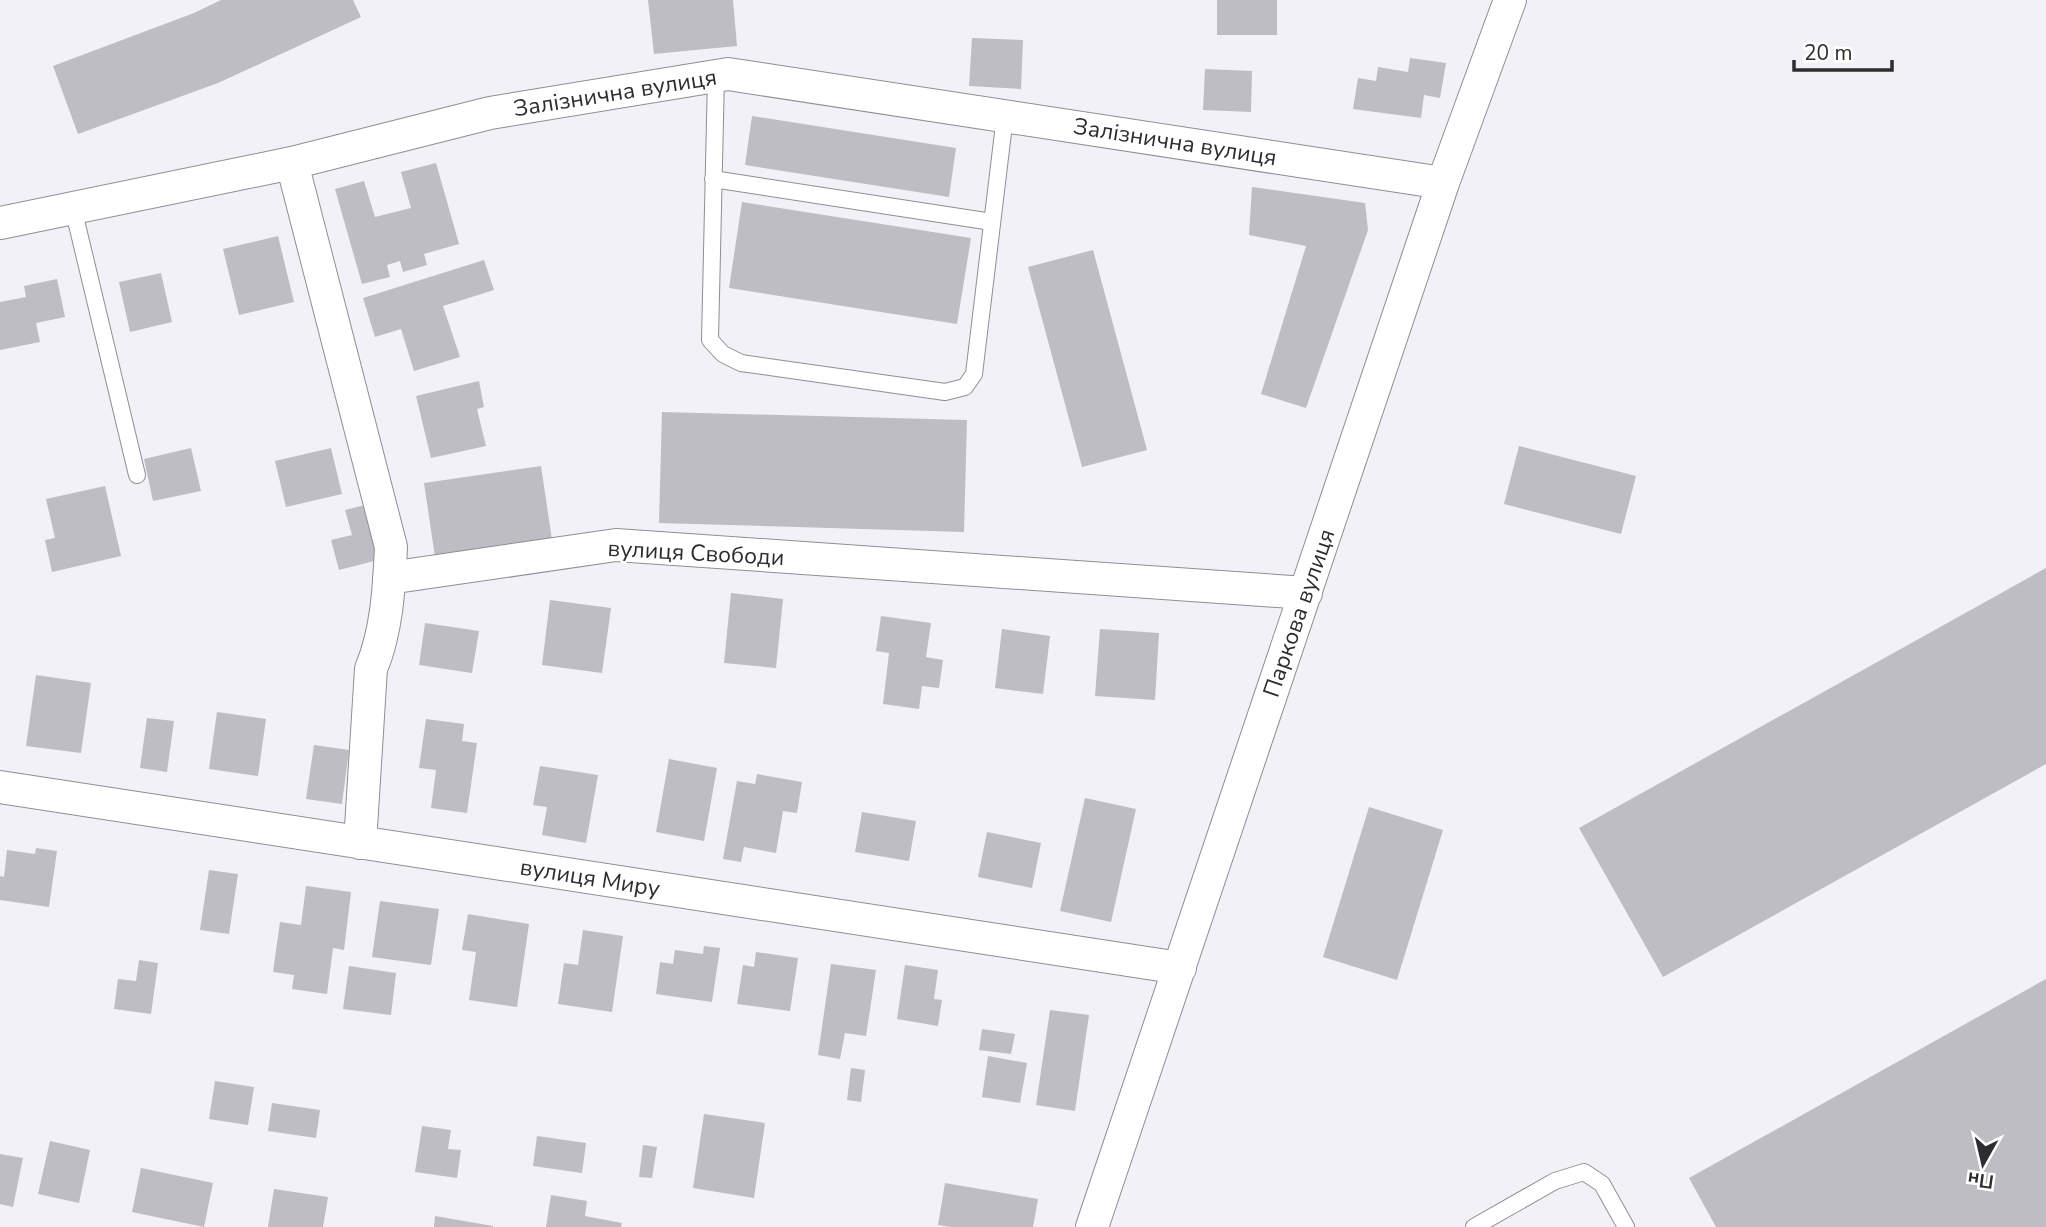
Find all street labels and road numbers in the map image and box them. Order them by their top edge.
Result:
street label: Залізнична вулиця [511,62,719,124]
street label: Залізнична вулиця [1071,111,1279,173]
street label: Паркова вулиця [1256,525,1342,701]
street label: вулиця Свободи [607,533,785,573]
street label: вулиця Миру [518,852,662,904]

